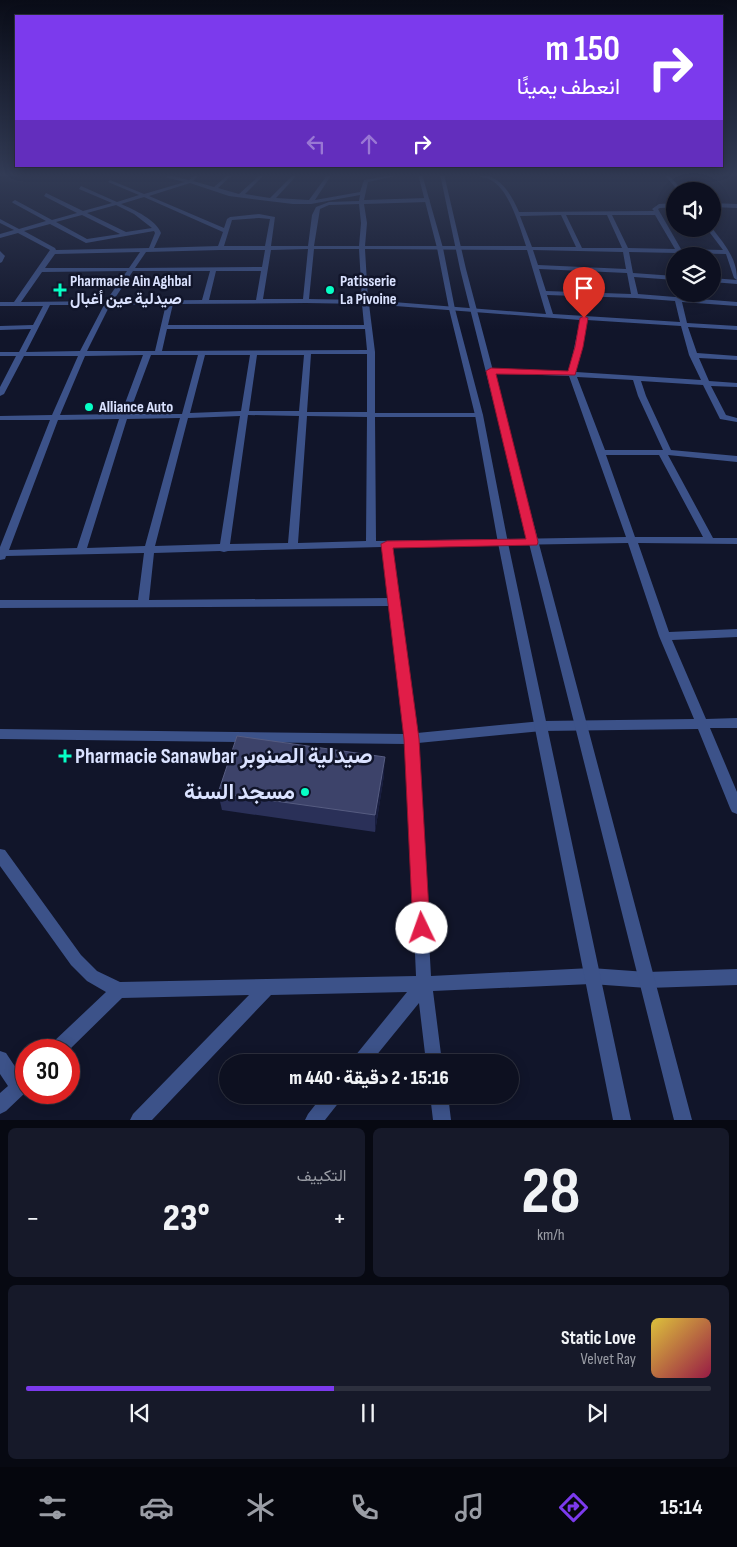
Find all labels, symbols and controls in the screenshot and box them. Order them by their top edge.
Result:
text: 150 m [545,28,620,71]
icon: right [638,35,703,100]
text: انعطف يمينًا [517,74,620,101]
icon: left [302,130,330,158]
icon: ahead [355,130,383,158]
icon: right [408,130,436,158]
map controls [666,182,721,302]
button: sound [666,182,721,237]
button: layers [666,247,721,302]
pin [563,267,605,318]
place label: Pharmacie Ain Aghbal صيدلية عين أغبال [70,272,191,309]
place label: Patisserie La Pivoine [340,272,397,309]
icon: arrive [570,274,598,302]
marker: Pharmacie Ain Aghbal صيدلية عين أغبال [54,284,66,296]
marker: Patisserie La Pivoine [324,284,336,296]
place label: Alliance Auto [98,398,173,417]
marker: Alliance Auto [83,401,95,413]
place label: Pharmacie Sanawbar صيدلية الصنوبر [75,743,373,770]
marker: Pharmacie Sanawbar صيدلية الصنوبر [59,750,71,762]
place label: مسجد السنة [184,779,295,806]
marker: مسجد السنة [299,786,311,798]
position arrow [395,901,447,953]
speed limit sign: 30 [15,1039,80,1104]
text: 15:16 · 2 دقيقة · 440 m [289,1067,449,1090]
text: 28 [521,1154,580,1232]
text: التكييف [297,1167,347,1186]
text: 23° [163,1196,210,1241]
text: − [26,1202,40,1235]
text: + [333,1202,347,1235]
text: km/h [537,1226,565,1245]
text: Static Love [561,1327,636,1350]
text: Velvet Ray [581,1350,636,1369]
icon: previous [126,1399,154,1427]
icon: pause [354,1399,382,1427]
icon: next [583,1399,611,1427]
icon: filters [35,1490,70,1525]
icon: car [139,1490,174,1525]
icon: climate [243,1490,278,1525]
icon: phone [347,1490,382,1525]
icon: music [452,1490,487,1525]
icon: directions [556,1490,591,1525]
text: 15:14 [660,1494,702,1521]

